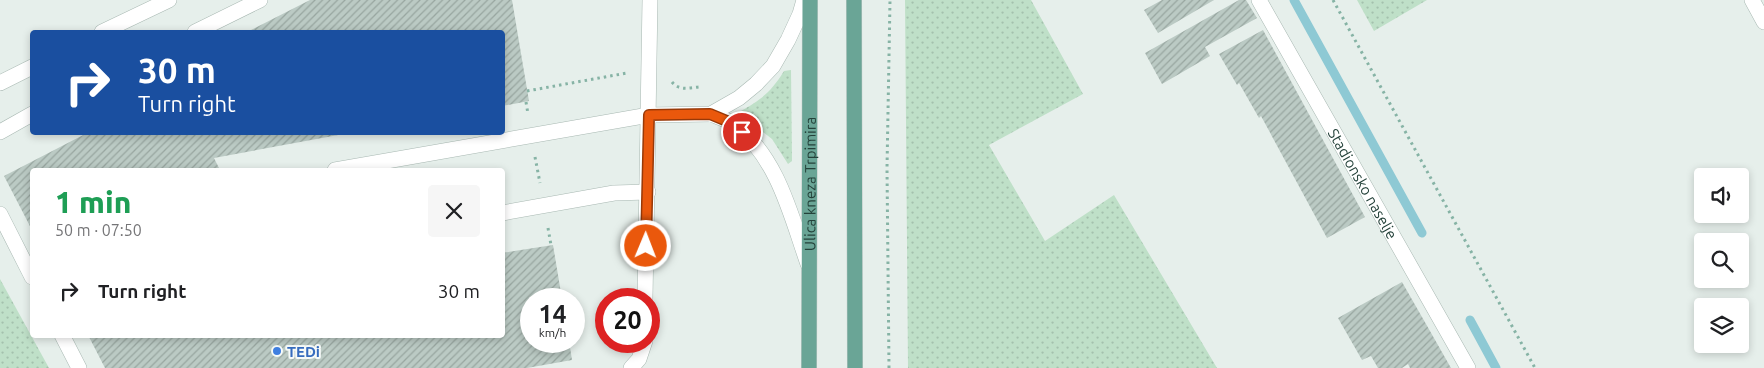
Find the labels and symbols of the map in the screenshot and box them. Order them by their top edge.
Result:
pin [721,111,763,153]
street label: Ulica kneza Trpimira [801,117,818,251]
street label: Stadionsko naselje [1325,125,1401,242]
position arrow [619,219,671,271]
speed limit sign: 20 [595,288,660,353]
place label: TEDi [287,343,320,360]
marker: TEDi [271,345,283,357]

